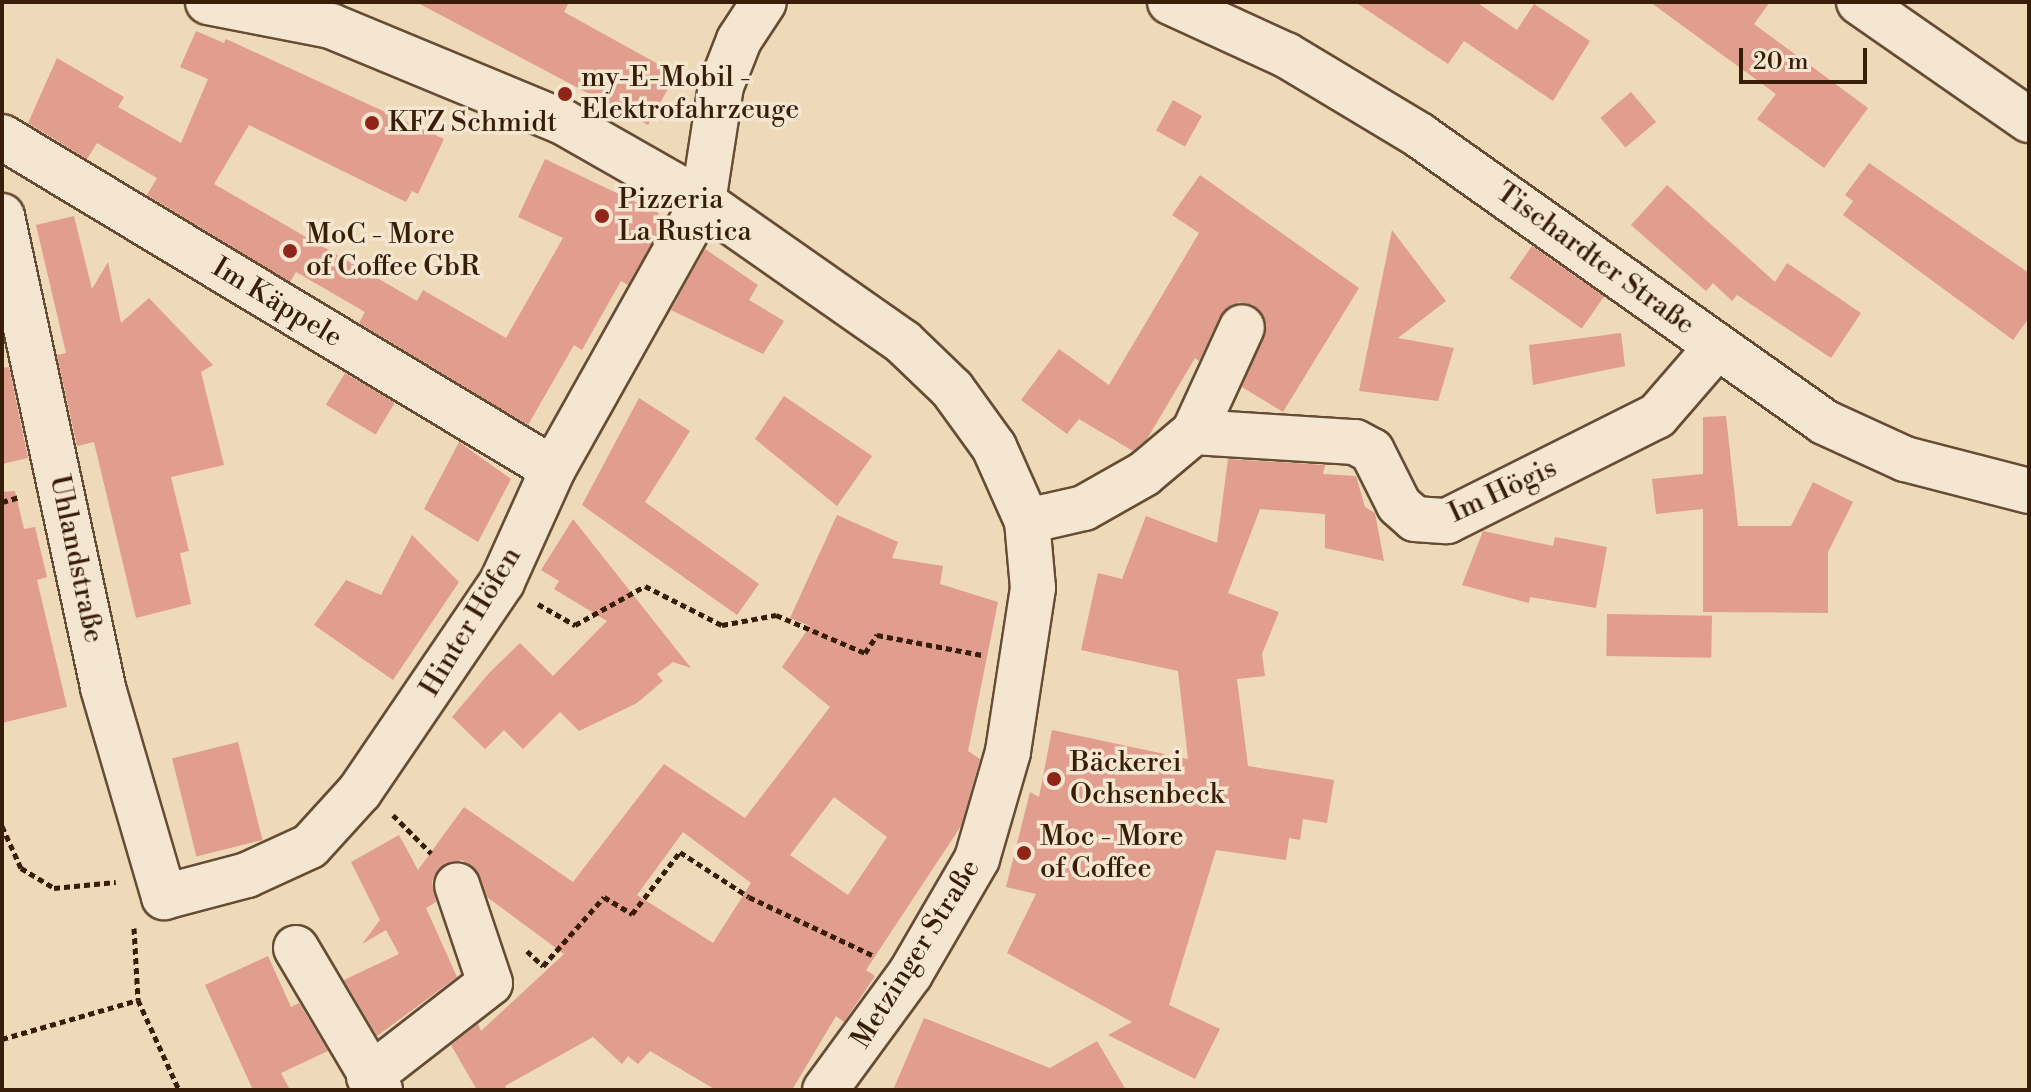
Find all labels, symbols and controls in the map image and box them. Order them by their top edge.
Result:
scale bar [1743,32,1871,82]
text: 20 m [1753,47,1809,77]
place label: my-E-Mobil - Elektrofahrzeuge [581,61,799,127]
marker: my-E-Mobil - Elektrofahrzeuge [556,85,574,103]
place label: KFZ Schmidt [388,106,557,140]
marker: KFZ Schmidt [363,114,381,132]
street label: Tischardter Straße [1489,176,1701,342]
place label: Pizzeria La Rustica [618,183,752,249]
marker: Pizzeria La Rustica [593,207,611,225]
place label: MoC - More of Coffee GbR [306,218,479,284]
marker: MoC - More of Coffee GbR [281,242,299,260]
street label: Im Käppele [206,251,348,355]
street label: Im Högis [1444,451,1562,531]
street label: Uhlandstraße [42,472,110,646]
street label: Hinter Höfen [413,541,529,703]
place label: Bäckerei Ochsenbeck [1070,746,1224,812]
marker: Bäckerei Ochsenbeck [1045,770,1063,788]
place label: Moc - More of Coffee [1040,820,1184,886]
marker: Moc - More of Coffee [1015,844,1033,862]
street label: Metzinger Straße [844,853,988,1055]

